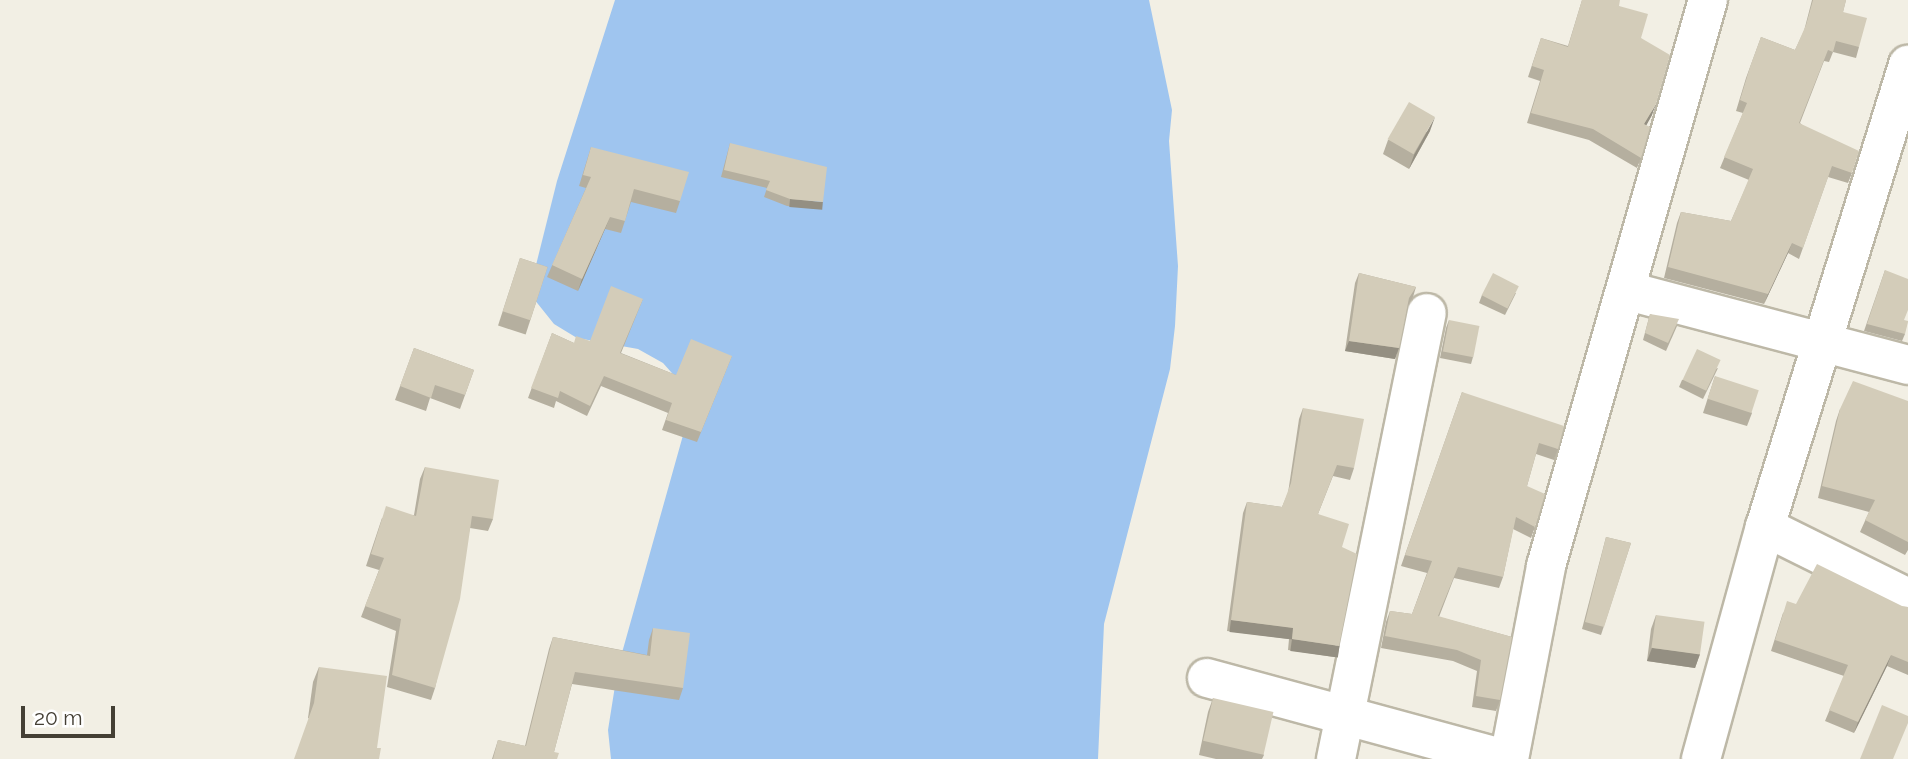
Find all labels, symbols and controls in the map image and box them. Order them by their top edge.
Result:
scale bar [24,692,119,736]
text: 20 m [34,705,82,730]

